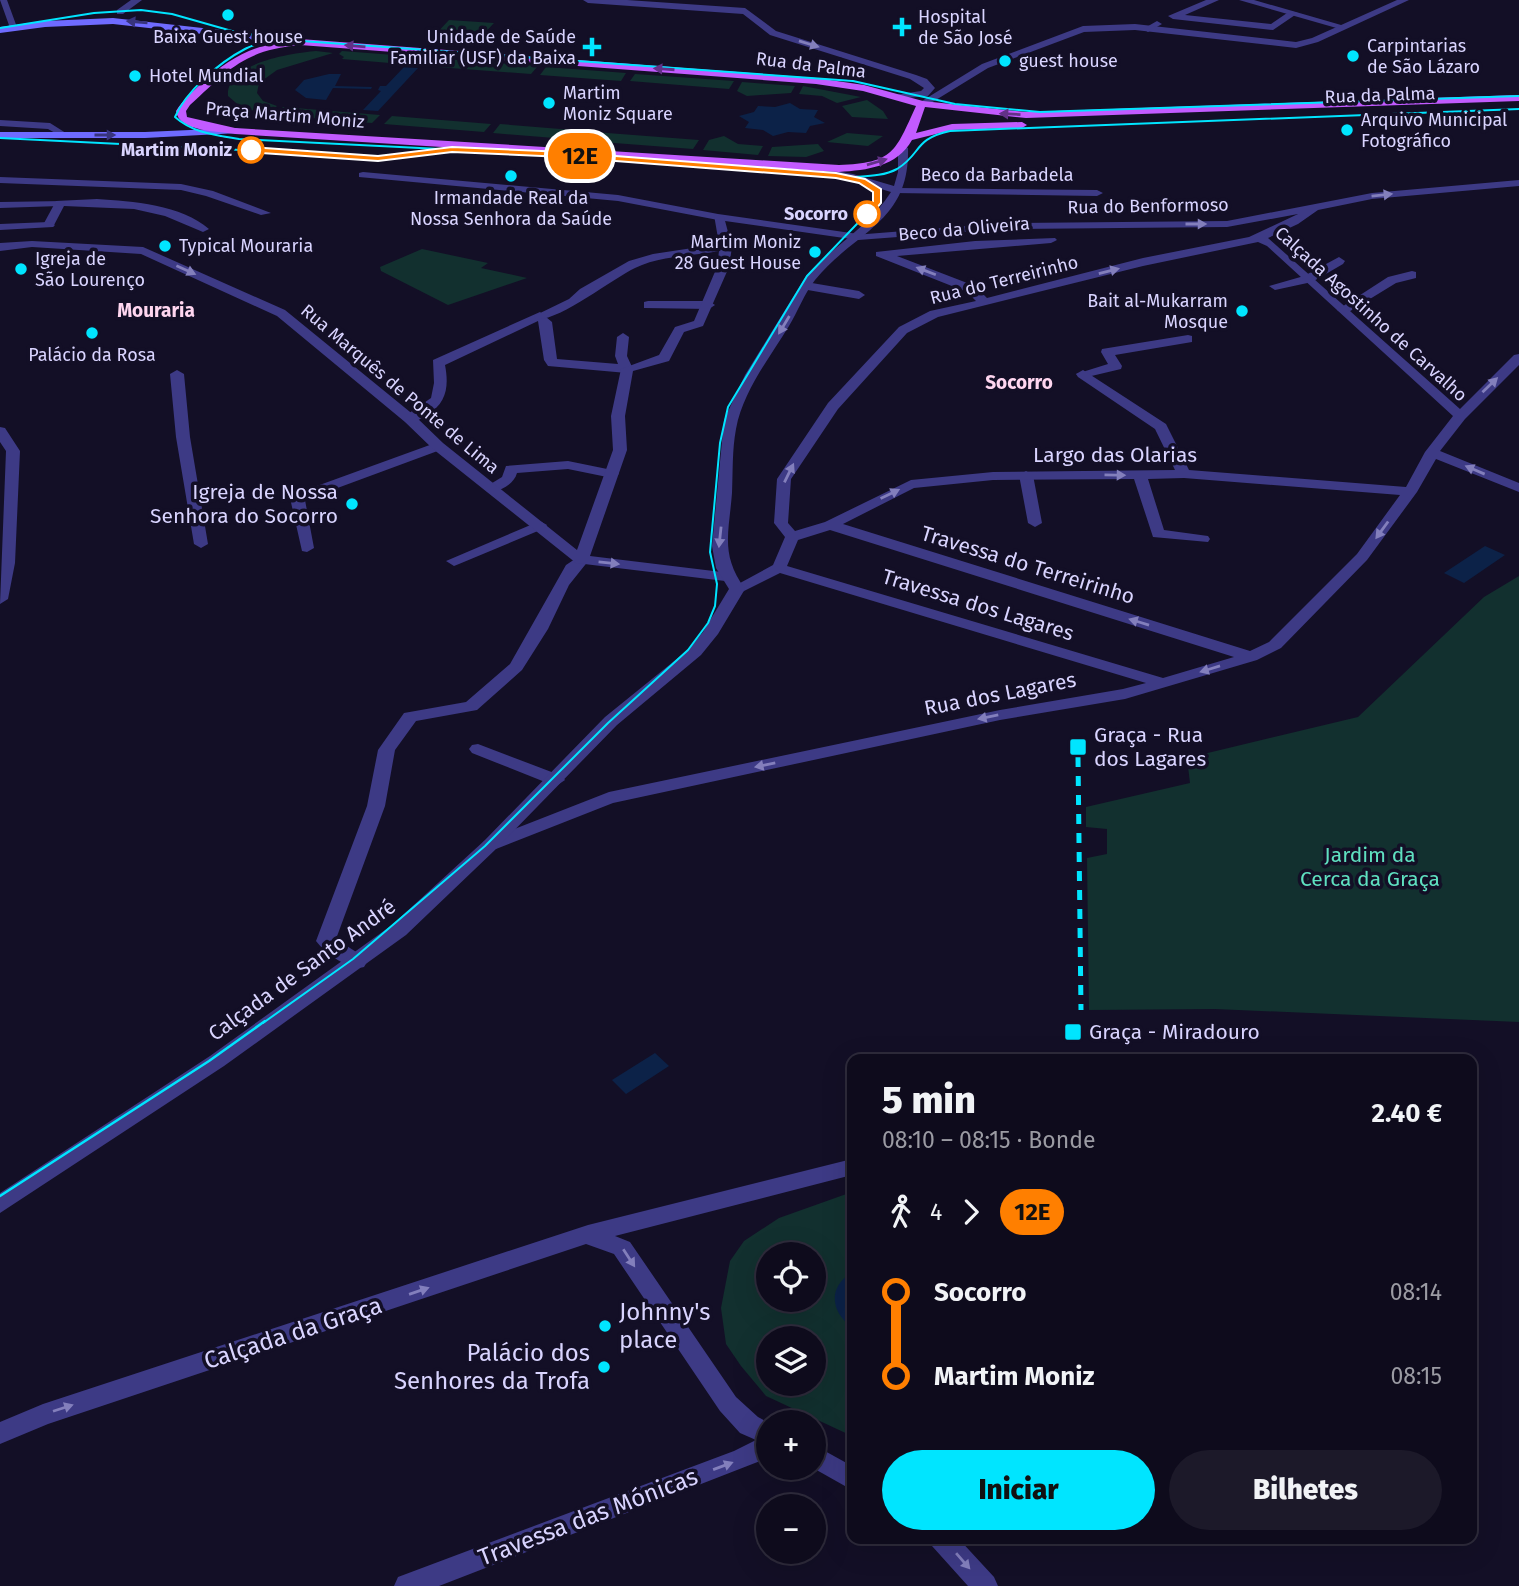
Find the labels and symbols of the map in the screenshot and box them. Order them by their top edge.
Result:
place label: Hospital de São José [918,6,1012,49]
marker: Baixa Guest house [220,7,236,23]
one-way arrow [125,16,147,27]
marker: Hospital de São José [892,17,912,37]
place label: Baixa Guest house [153,26,303,48]
place label: Unidade de Saúde Familiar (USF) da Baixa [390,26,576,69]
place label: Carpintarias de São Lázaro [1367,35,1480,78]
marker: Unidade de Saúde Familiar (USF) da Baixa [582,37,602,57]
one-way arrow [799,39,820,49]
one-way arrow [344,40,366,51]
street label: Rua da Palma [755,47,867,83]
marker: Carpintarias de São Lázaro [1345,48,1361,64]
place label: guest house [1019,50,1118,72]
marker: guest house [997,53,1013,69]
one-way arrow [653,63,675,74]
place label: Hotel Mundial [149,65,264,87]
marker: Hotel Mundial [127,68,143,84]
place label: Martim Moniz Square [563,82,673,125]
street label: Rua da Palma [1324,82,1436,108]
marker: Martim Moniz Square [541,95,557,111]
street label: Praça Martim Moniz [204,97,366,133]
one-way arrow [999,108,1021,119]
place label: Arquivo Municipal Fotográfico [1361,109,1507,152]
marker: Arquivo Municipal Fotográfico [1339,122,1355,138]
one-way arrow [94,129,116,141]
line badge: 12E [540,133,620,179]
marker: Martim Moniz [238,137,264,163]
place label: Martim Moniz [121,139,232,161]
one-way arrow [867,156,888,166]
street label: Beco da Barbadela [920,164,1074,186]
marker: Irmandade Real da Nossa Senhora da Saúde [503,168,519,184]
place label: Irmandade Real da Nossa Senhora da Saúde [410,187,612,230]
one-way arrow [1371,190,1393,201]
street label: Rua do Benformoso [1067,194,1229,218]
marker: Socorro [854,201,880,227]
place label: Socorro [784,203,848,225]
street label: Beco da Oliveira [897,212,1031,246]
one-way arrow [1185,218,1207,230]
street label: Calçada Agostinho de Carvalho [1270,222,1472,406]
place label: Martim Moniz 28 Guest House [675,231,801,274]
place label: Typical Mouraria [179,235,313,257]
marker: Typical Mouraria [157,238,173,254]
marker: Martim Moniz 28 Guest House [807,244,823,260]
place label: Igreja de São Lourenço [35,248,145,291]
street label: Rua do Terreirinho [928,251,1080,309]
marker: Igreja de São Lourenço [13,261,29,277]
one-way arrow [176,264,196,276]
one-way arrow [1098,265,1120,276]
one-way arrow [916,266,937,277]
place label: Bait al-Mukarram Mosque [1087,290,1228,333]
district label: Mouraria [117,299,195,322]
street label: Rua Marquês de Ponte de Lima [296,300,504,478]
marker: Bait al-Mukarram Mosque [1234,303,1250,319]
one-way arrow [777,315,790,334]
marker: Palácio da Rosa [84,325,100,341]
place label: Palácio da Rosa [28,344,156,366]
district label: Socorro [985,371,1053,394]
one-way arrow [1482,377,1499,394]
street label: Largo das Olarias [1033,442,1197,468]
one-way arrow [783,463,795,483]
one-way arrow [1465,464,1486,475]
one-way arrow [1104,470,1126,481]
place label: Igreja de Nossa Senhora do Socorro [150,479,338,529]
one-way arrow [880,488,900,499]
marker: Igreja de Nossa Senhora do Socorro [344,496,360,512]
street label: Travessa do Terreirinho [918,520,1138,610]
one-way arrow [1375,521,1389,539]
one-way arrow [714,527,725,549]
one-way arrow [599,558,621,569]
street label: Travessa dos Lagares [879,563,1077,647]
one-way arrow [1129,616,1150,626]
one-way arrow [1199,665,1220,675]
street label: Rua dos Lagares [922,666,1078,721]
one-way arrow [977,712,999,723]
place label: Graça - Rua dos Lagares [1094,722,1207,772]
marker: Graça - Rua dos Lagares [1068,737,1088,757]
one-way arrow [754,760,776,771]
park label: Jardim da Cerca da Graça [1300,842,1440,892]
street label: Calçada de Santo André [203,893,401,1047]
place label: Graça - Miradouro [1089,1019,1260,1045]
marker: Graça - Miradouro [1063,1022,1083,1042]
one-way arrow [622,1249,635,1268]
one-way arrow [409,1285,430,1296]
street label: Calçada da Graça [200,1291,386,1375]
place label: Johnny's place [619,1298,710,1354]
marker: Johnny's place [597,1318,613,1334]
place label: Palácio dos Senhores da Trofa [394,1339,590,1395]
marker: Palácio dos Senhores da Trofa [596,1359,612,1375]
one-way arrow [53,1402,74,1413]
one-way arrow [713,1461,734,1472]
street label: Travessa das Mónicas [474,1462,702,1572]
one-way arrow [955,1553,970,1570]

